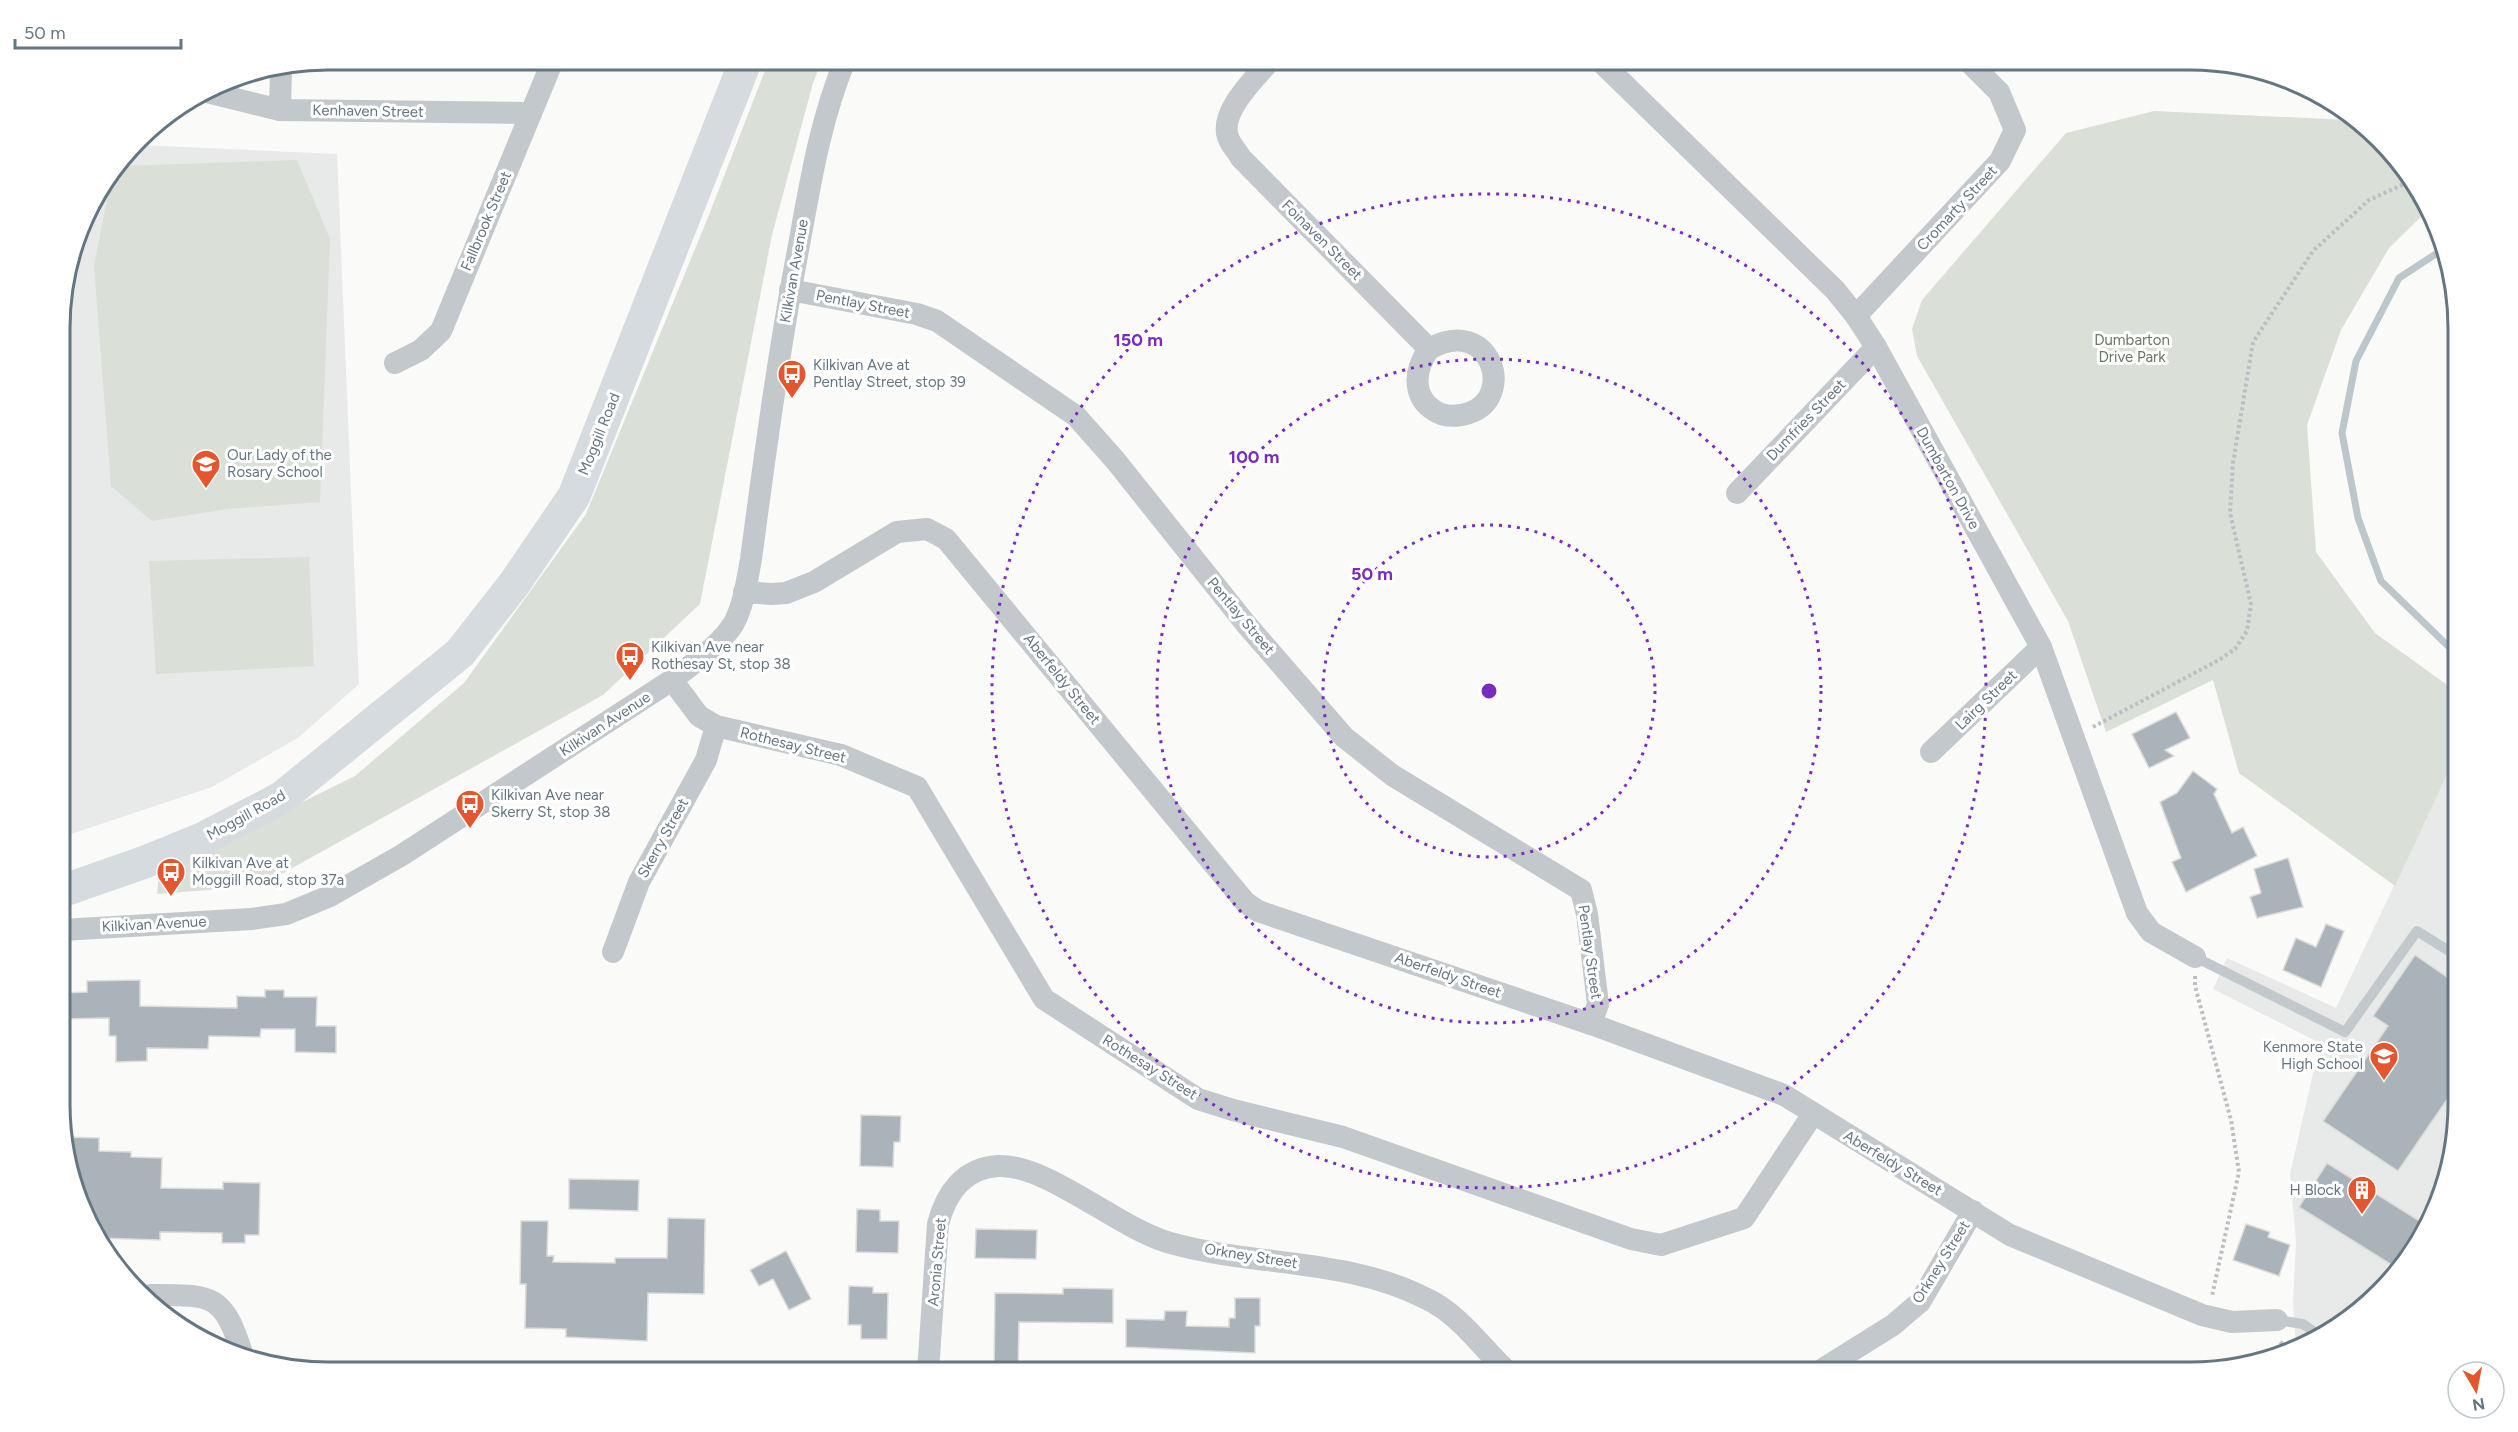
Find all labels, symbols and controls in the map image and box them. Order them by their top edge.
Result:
scale bar [15,12,182,50]
text: 50 m [24,22,66,44]
street label: Kenhaven Street [312,101,424,121]
street label: Cromarty Street [1913,162,2001,254]
street label: Fallbrook Street [457,168,515,274]
street label: Foinaven Street [1278,196,1366,284]
street label: Kilkivan Avenue [776,218,812,324]
street label: Pentlay Street [815,286,912,322]
text: 150 m [1113,329,1163,351]
park label: Dumbarton Drive Park [2094,331,2170,366]
place label: Kilkivan Ave at Pentlay Street, stop 39 [813,356,966,391]
bus stop icon: Kilkivan Ave at Pentlay Street, stop 39 [776,358,808,400]
street label: Dumfries Street [1763,375,1850,465]
street label: Moggill Road [574,390,624,478]
street label: Dumbarton Drive [1912,424,1984,532]
place label: Our Lady of the Rosary School [227,446,332,481]
text: 100 m [1229,446,1279,468]
school or university icon: Our Lady of the Rosary School [190,448,222,490]
text: 50 m [1351,563,1393,585]
street label: Pentlay Street [1204,574,1279,658]
street label: Aberfeldy Street [1020,630,1104,728]
place label: Kilkivan Ave near Rothesay St, stop 38 [651,638,791,673]
bus stop icon: Kilkivan Ave near Rothesay St, stop 38 [614,640,646,682]
street label: Lairg Street [1952,666,2021,734]
centre of rings [1479,681,1499,701]
street label: Kilkivan Avenue [556,688,654,760]
street label: Rothesay Street [738,723,848,767]
street label: Moggill Road [203,786,289,844]
place label: Kilkivan Ave near Skerry St, stop 38 [491,786,611,821]
bus stop icon: Kilkivan Ave near Skerry St, stop 38 [454,788,486,830]
street label: Skerry Street [634,795,692,881]
place label: Kilkivan Ave at Moggill Road, stop 37a [192,854,344,889]
bus stop icon: Kilkivan Ave at Moggill Road, stop 37a [155,856,187,898]
street label: Pentlay Street [1574,904,1606,1001]
street label: Kilkivan Avenue [101,912,207,936]
street label: Aberfeldy Street [1392,948,1504,1002]
street label: Rothesay Street [1099,1031,1201,1104]
place label: Kenmore State High School [2263,1038,2363,1073]
school or university icon: Kenmore State High School [2368,1040,2400,1082]
street label: Aberfeldy Street [1841,1127,1946,1200]
building icon: H Block [2346,1174,2378,1216]
place label: H Block [2289,1181,2342,1199]
street label: Aronia Street [924,1216,950,1307]
street label: Orkney Street [1908,1217,1974,1307]
street label: Orkney Street [1203,1240,1299,1272]
north arrow [2446,1360,2506,1420]
text: N [2471,1394,2486,1415]

